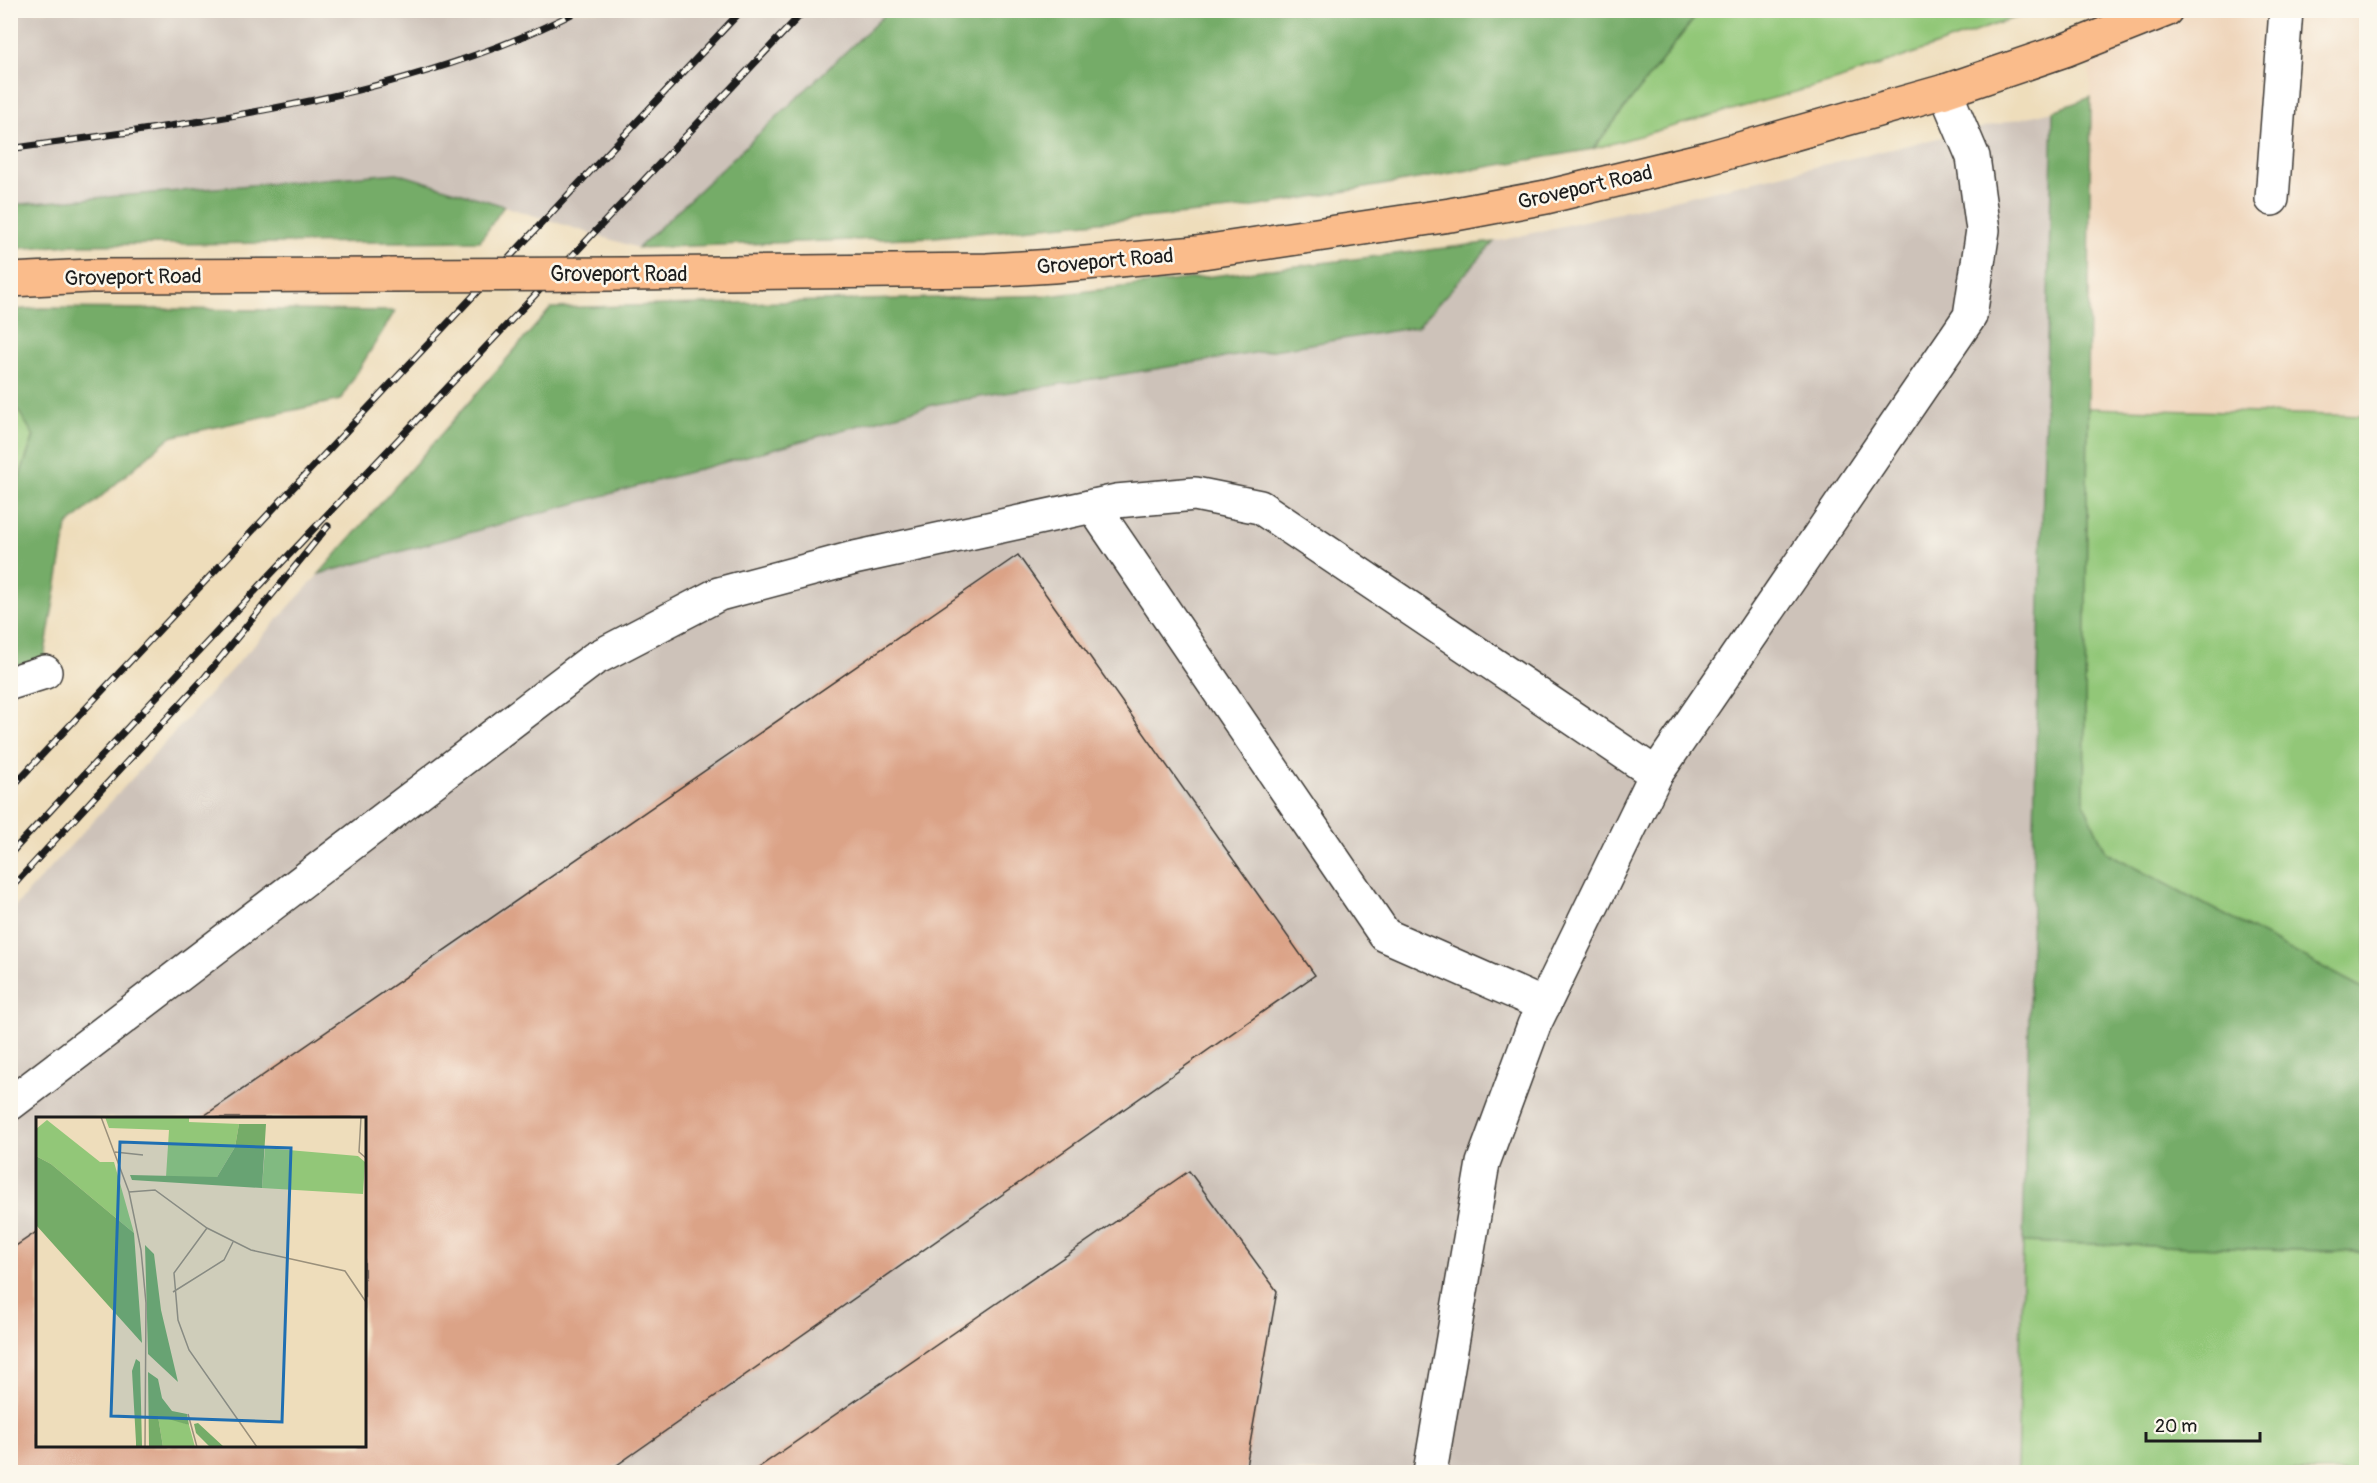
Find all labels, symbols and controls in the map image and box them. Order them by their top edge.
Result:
street label: Groveport Road [1515,159,1655,216]
street label: Groveport Road [1035,242,1175,281]
street label: Groveport Road [550,261,688,288]
street label: Groveport Road [64,263,202,292]
inset map [36,1117,366,1447]
scale bar [2146,1405,2260,1443]
text: 20 m [2155,1415,2197,1438]

